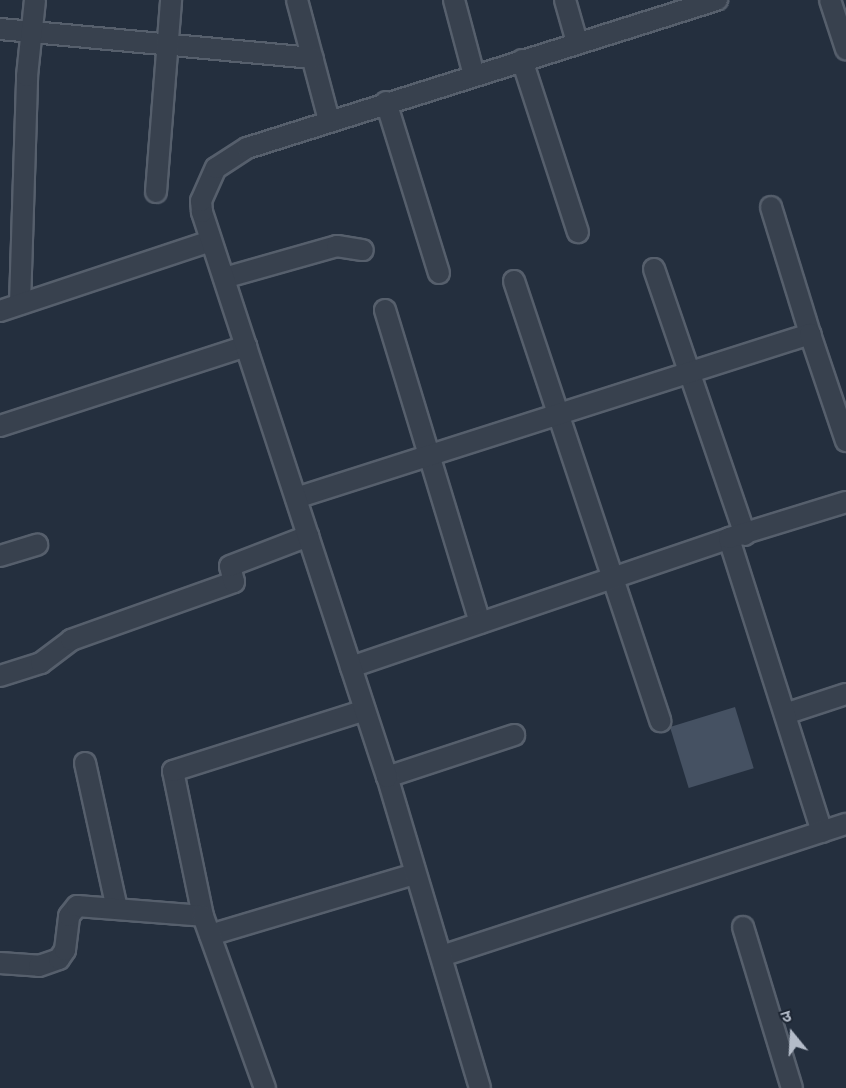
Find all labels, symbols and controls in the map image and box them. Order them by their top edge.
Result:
north arrow [762,1004,822,1064]
text: उ [779,1006,794,1027]

